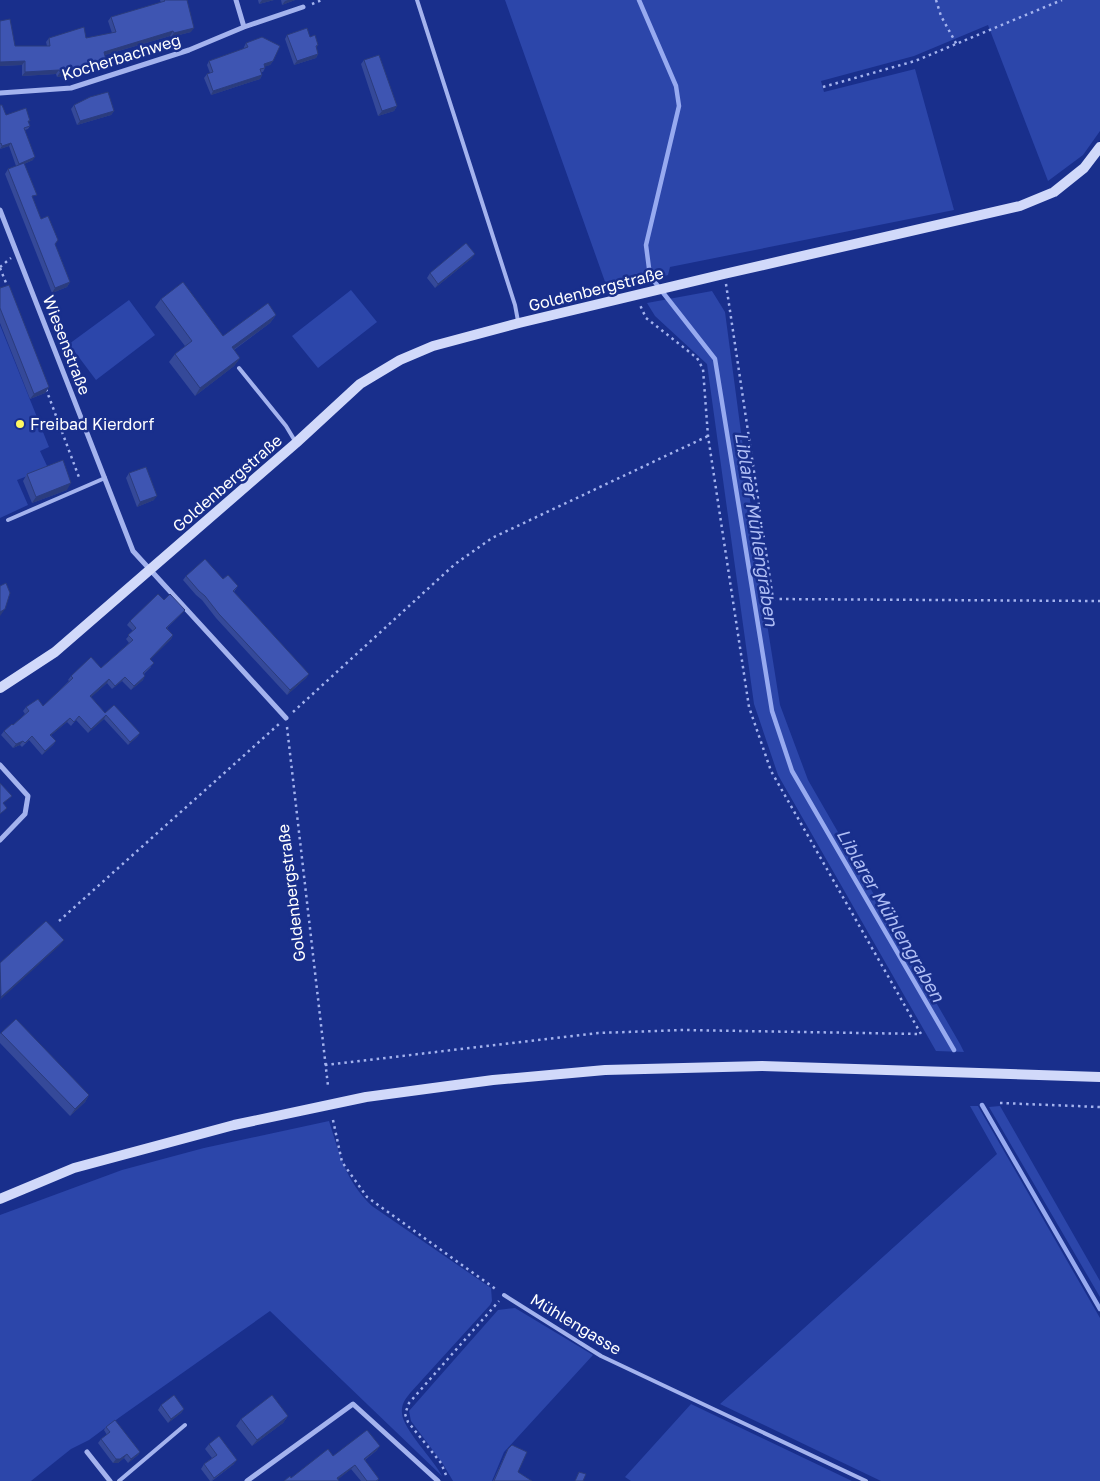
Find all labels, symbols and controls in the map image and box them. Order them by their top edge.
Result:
street label: Kocherbachweg [59,29,183,85]
street label: Goldenbergstraße [526,263,666,315]
street label: Wiesenstraße [39,292,95,398]
place label: Freibad Kierdorf [30,414,155,434]
marker: Freibad Kierdorf [14,418,26,430]
street label: Goldenbergstraße [168,430,286,536]
water label: Liblarer Mühlengraben [731,430,783,628]
street label: Goldenbergstraße [273,823,309,963]
water label: Liblarer Mühlengraben [832,825,950,1006]
street label: Mühlengasse [527,1289,625,1359]

